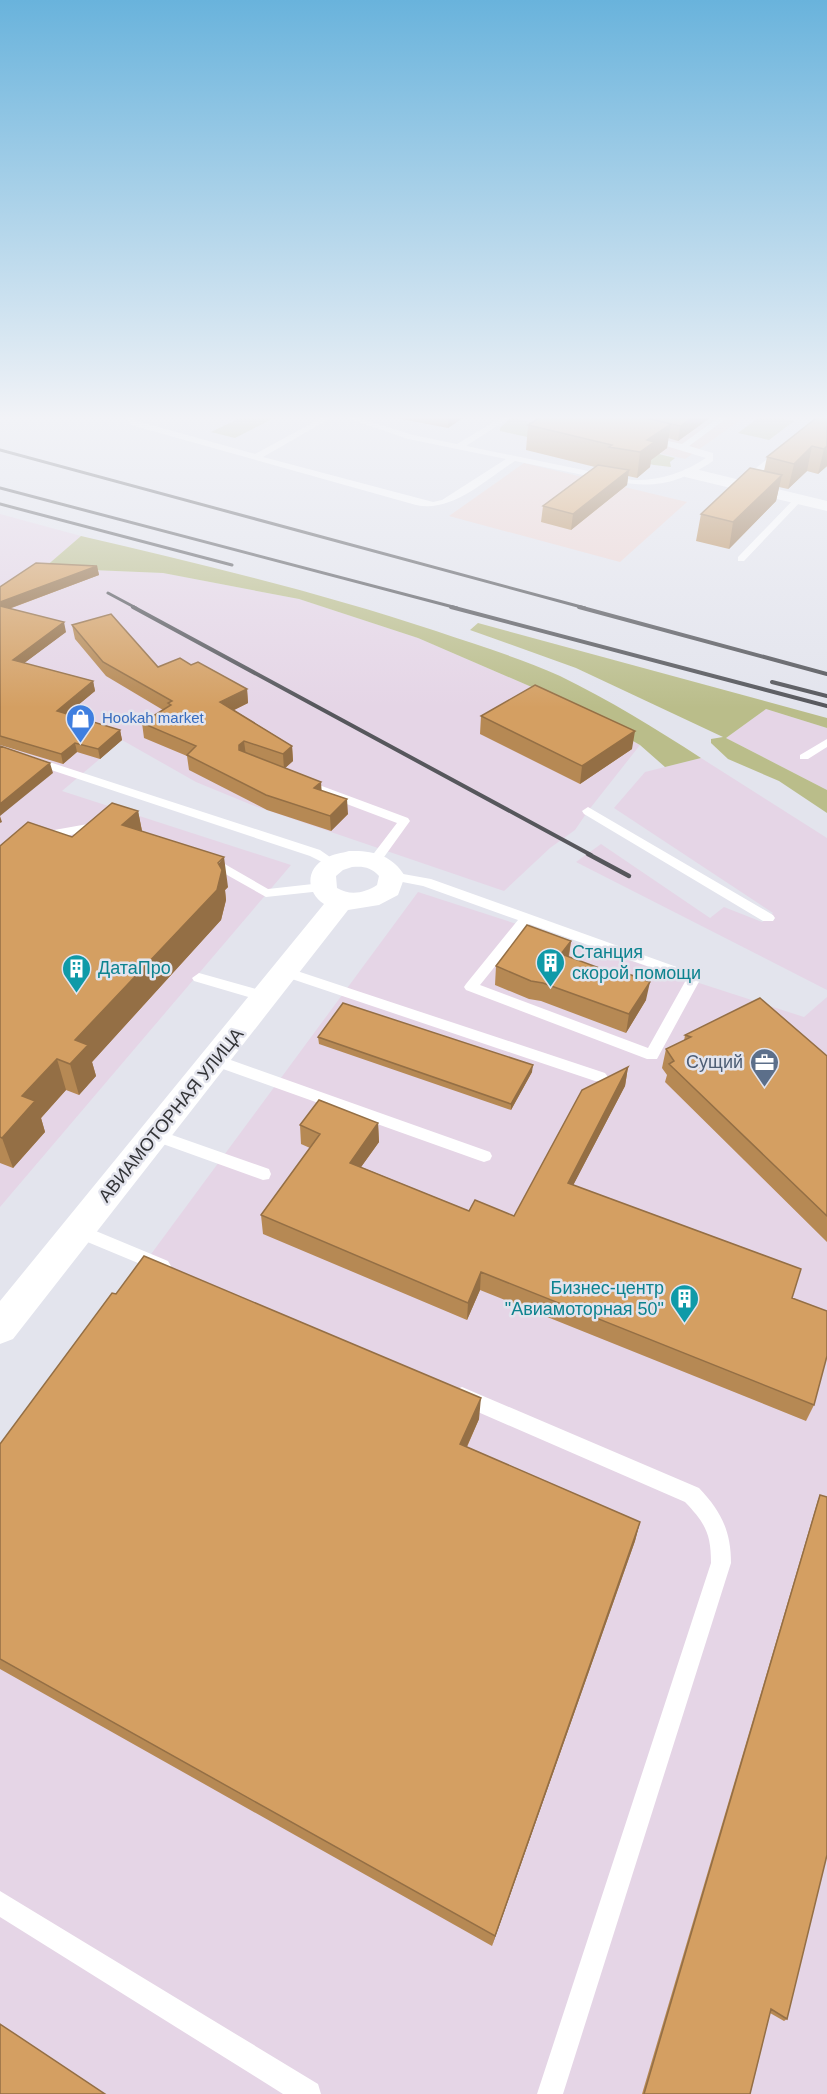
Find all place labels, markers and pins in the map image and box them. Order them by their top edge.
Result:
shop icon: Hookah market [65,702,97,744]
place label: Hookah market [102,709,205,726]
place label: Станция скорой помощи [572,942,701,983]
building icon: Станция скорой помощи [535,946,567,988]
building icon: ДатаПро [61,952,93,994]
place label: ДатаПро [98,958,171,978]
office icon: Сущий [748,1046,780,1088]
place label: Сущий [686,1052,743,1072]
place label: Бизнес-центр "Авиамоторная 50" [505,1278,664,1319]
building icon: Бизнес-центр "Авиамоторная 50" [669,1282,701,1324]

